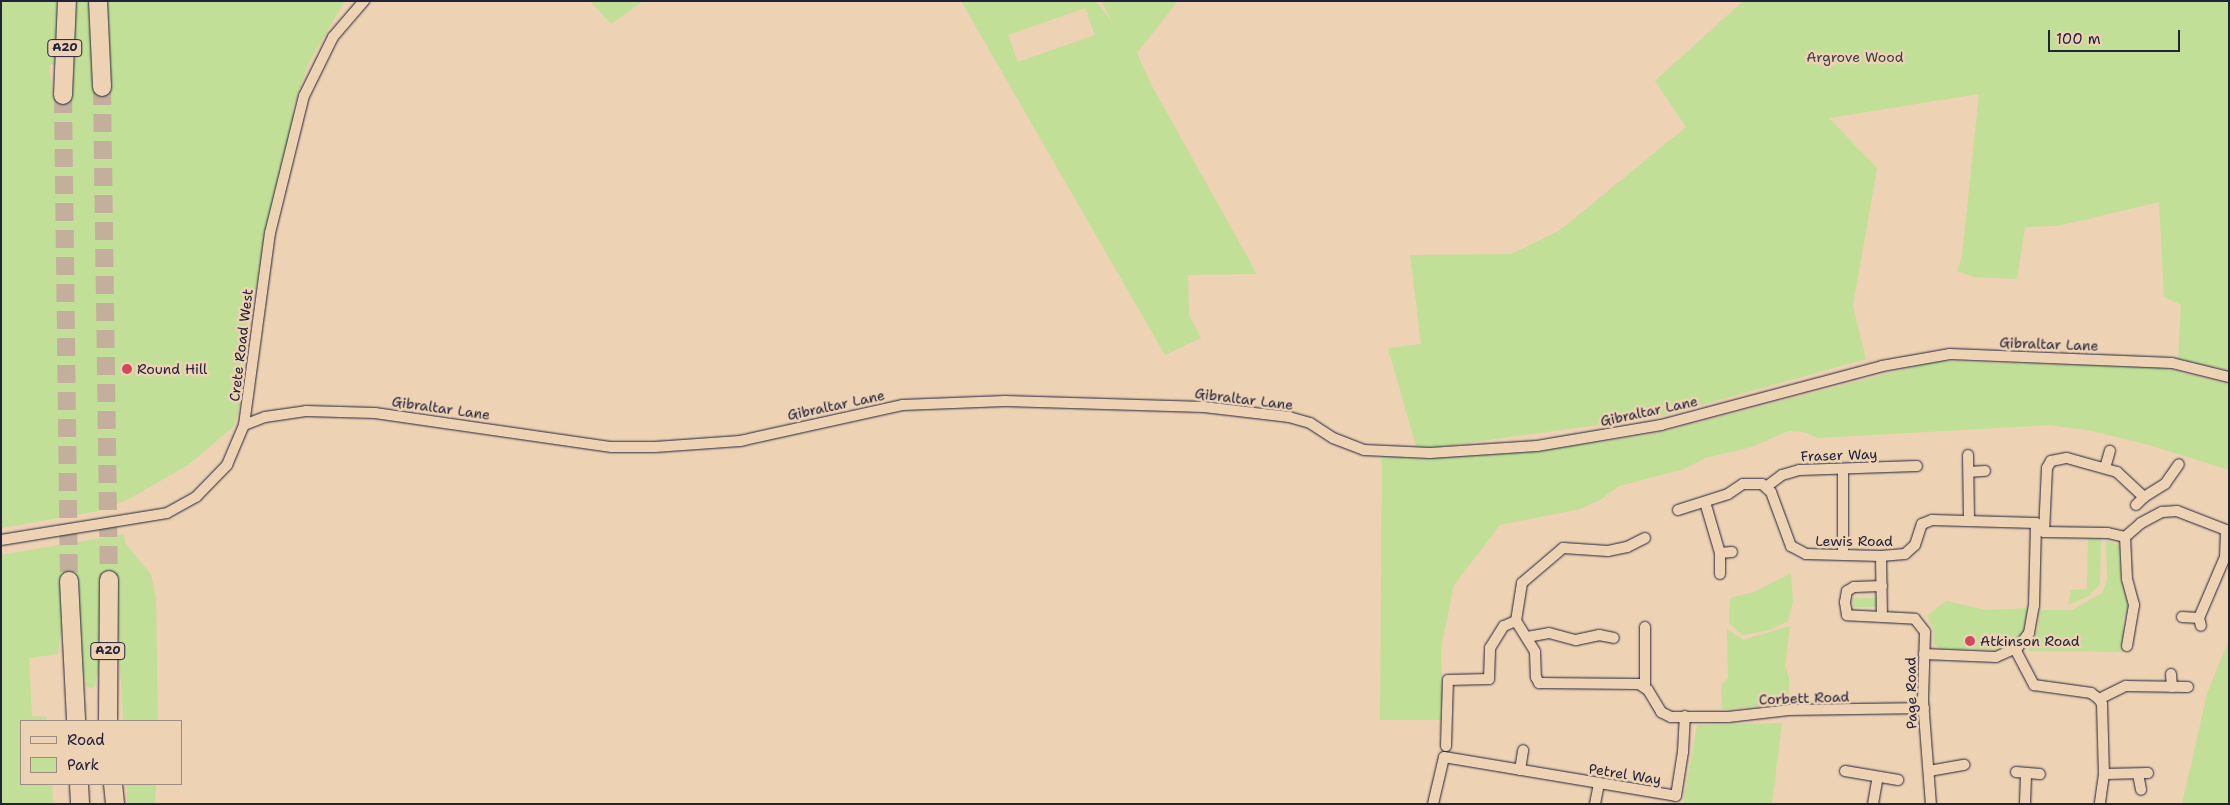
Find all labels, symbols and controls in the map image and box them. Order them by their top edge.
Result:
scale bar [2050,20,2182,52]
text: 100 m [2056,29,2101,49]
road number: A20 [46,38,84,58]
park label: Argrove Wood [1806,49,1904,65]
street label: Crete Road West [226,288,256,402]
street label: Gibraltar Lane [1999,334,2099,354]
place label: Round Hill [137,361,207,377]
marker: Round Hill [121,363,133,375]
street label: Gibraltar Lane [1194,385,1294,413]
street label: Gibraltar Lane [786,386,886,424]
street label: Gibraltar Lane [1599,392,1699,430]
street label: Gibraltar Lane [391,393,491,423]
street label: Fraser Way [1800,445,1878,465]
street label: Lewis Road [1815,533,1893,549]
place label: Atkinson Road [1980,633,2080,649]
marker: Atkinson Road [1964,635,1976,647]
road number: A20 [89,641,127,660]
street label: Page Road [1902,657,1920,729]
street label: Corbett Road [1758,688,1850,708]
legend [20,720,182,785]
text: Road [67,730,105,750]
text: Park [67,755,99,775]
street label: Petrel Way [1587,760,1663,788]

